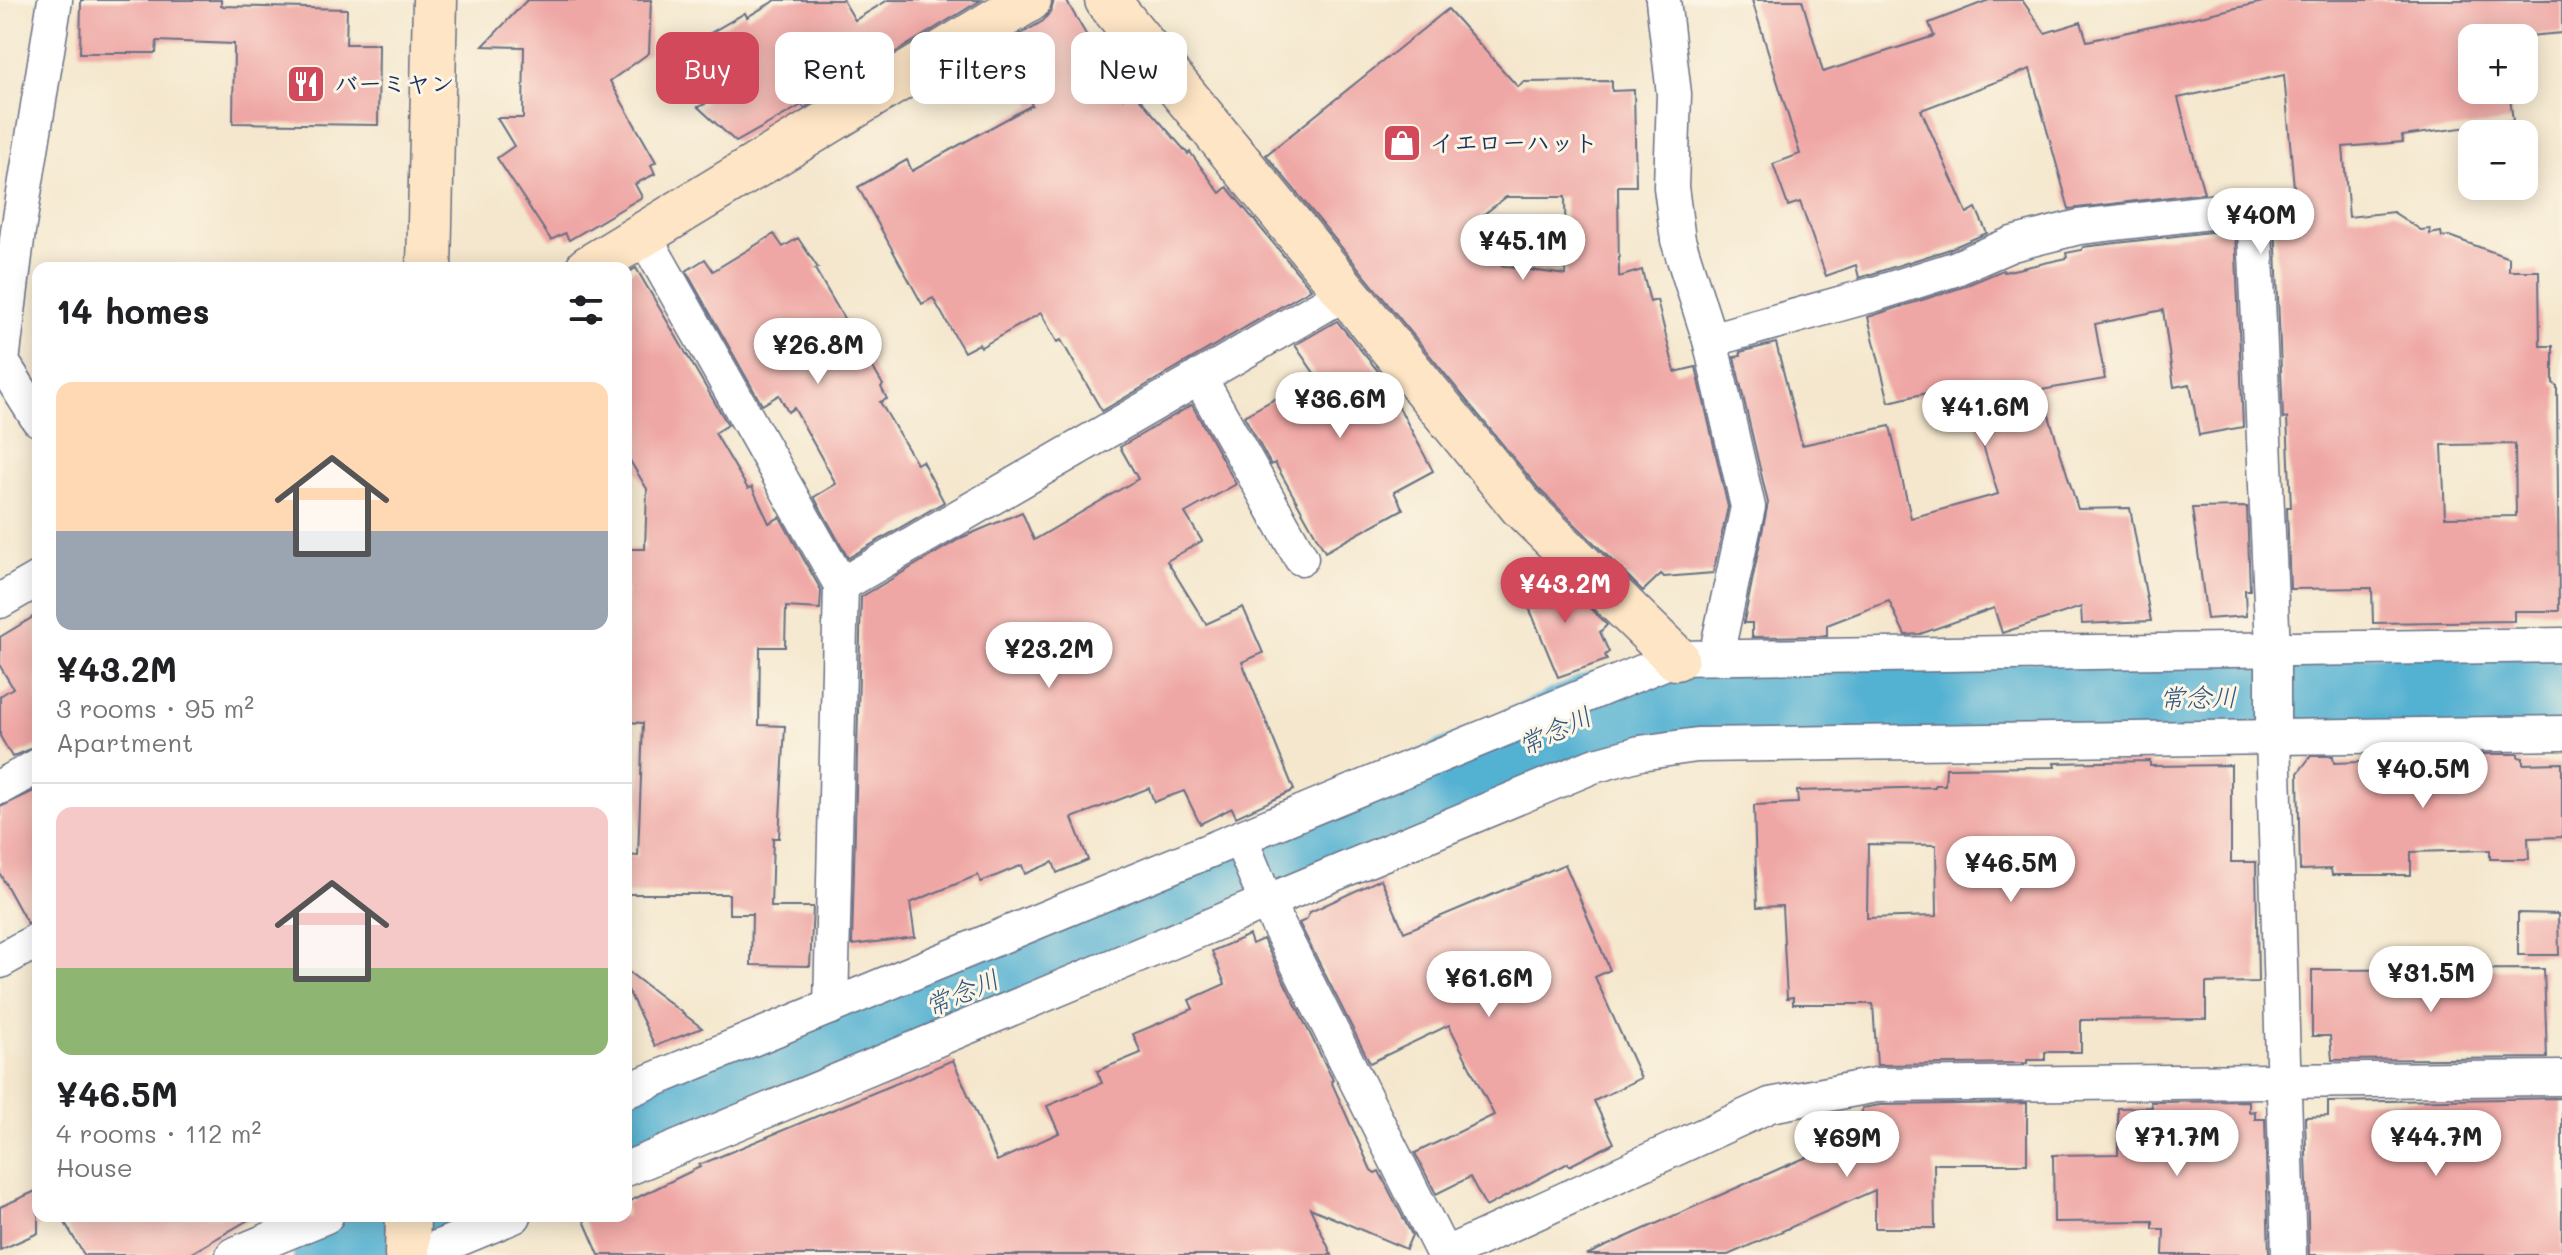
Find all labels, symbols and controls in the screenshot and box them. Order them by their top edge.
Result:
map controls [2458,24,2538,200]
button: + [2458,24,2538,104]
chip: Buy [656,32,759,104]
chip: Rent [775,32,894,104]
chip: Filters [910,32,1055,104]
chip: New [1071,32,1187,104]
restaurant icon: バーミヤン [285,63,327,105]
place label: バーミヤン [334,67,454,98]
button: − [2458,120,2538,200]
shop icon: イエローハット [1381,122,1423,164]
place label: イエローハット [1430,126,1598,157]
pin: ¥40M [2214,188,2308,256]
text: ¥40M [2225,197,2297,231]
pin: ¥45.1M [1458,214,1588,282]
text: ¥45.1M [1478,223,1568,257]
text: 14 homes [56,288,210,333]
icon: filters [564,288,608,332]
pin: ¥26.8M [753,318,883,386]
text: ¥26.8M [772,327,864,361]
pin: ¥36.6M [1275,372,1405,440]
pin: ¥41.6M [1920,380,2050,448]
text: ¥36.6M [1293,381,1387,415]
text: ¥41.6M [1940,389,2030,423]
icon: home [260,434,404,578]
pin: ¥43.2M [1500,557,1630,625]
text: ¥43.2M [1519,566,1611,600]
pin: ¥23.2M [984,622,1114,690]
text: ¥23.2M [1004,631,1094,665]
text: ¥43.2M [56,646,177,691]
water label: 常念川 [2159,679,2237,715]
text: 3 rooms · 95 m² [56,691,254,725]
water label: 常念川 [1512,698,1597,762]
text: Apartment [56,725,193,759]
pin: ¥40.5M [2358,742,2488,810]
text: ¥40.5M [2376,751,2470,785]
pin: ¥46.5M [1946,836,2076,904]
text: ¥46.5M [1964,845,2058,879]
icon: home [260,859,404,1003]
pin: ¥31.5M [2366,946,2496,1014]
pin: ¥61.6M [1424,951,1554,1019]
text: ¥31.5M [2387,955,2475,989]
text: ¥61.6M [1444,960,1534,994]
water label: 常念川 [919,961,1004,1023]
text: ¥46.5M [56,1071,178,1116]
pin: ¥71.7M [2112,1110,2242,1178]
pin: ¥44.7M [2371,1110,2501,1178]
pin: ¥69M [1800,1111,1894,1179]
text: 4 rooms · 112 m² [56,1116,261,1150]
text: ¥71.7M [2134,1119,2220,1153]
text: ¥44.7M [2389,1119,2483,1153]
text: ¥69M [1812,1120,1882,1154]
text: House [56,1150,133,1184]

